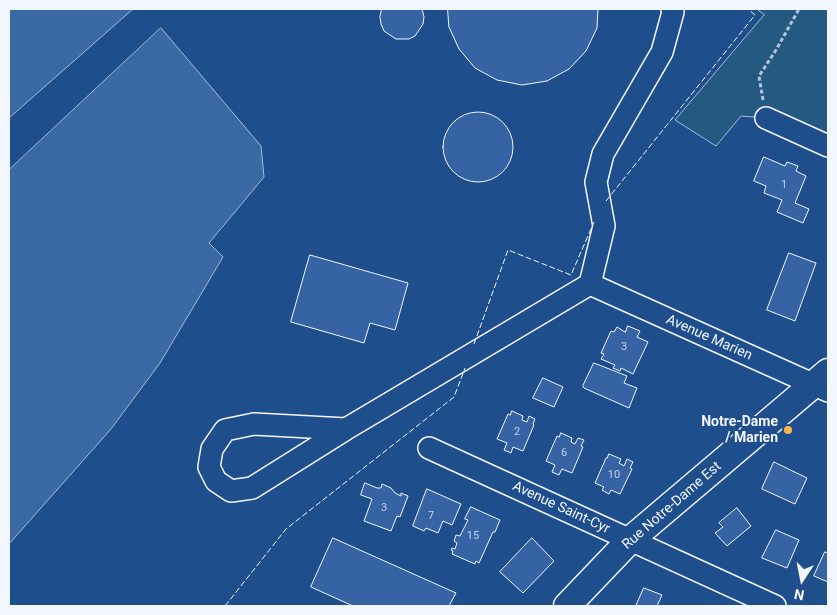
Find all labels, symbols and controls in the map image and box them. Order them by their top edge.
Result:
house number: 1 [781,178,787,192]
street label: Avenue Marien [663,312,755,364]
house number: 3 [621,340,627,354]
place label: Notre-Dame / Marien [701,414,778,447]
marker: Notre-Dame / Marien [782,424,794,436]
house number: 2 [514,425,520,439]
house number: 6 [561,446,567,460]
street label: Rue Notre-Dame Est [619,459,725,553]
house number: 10 [608,468,620,482]
street label: Avenue Saint-Cyr [510,478,612,538]
house number: 3 [381,501,387,515]
house number: 7 [428,509,434,523]
house number: 15 [467,529,479,543]
north arrow [777,555,827,605]
text: N [793,586,806,604]

